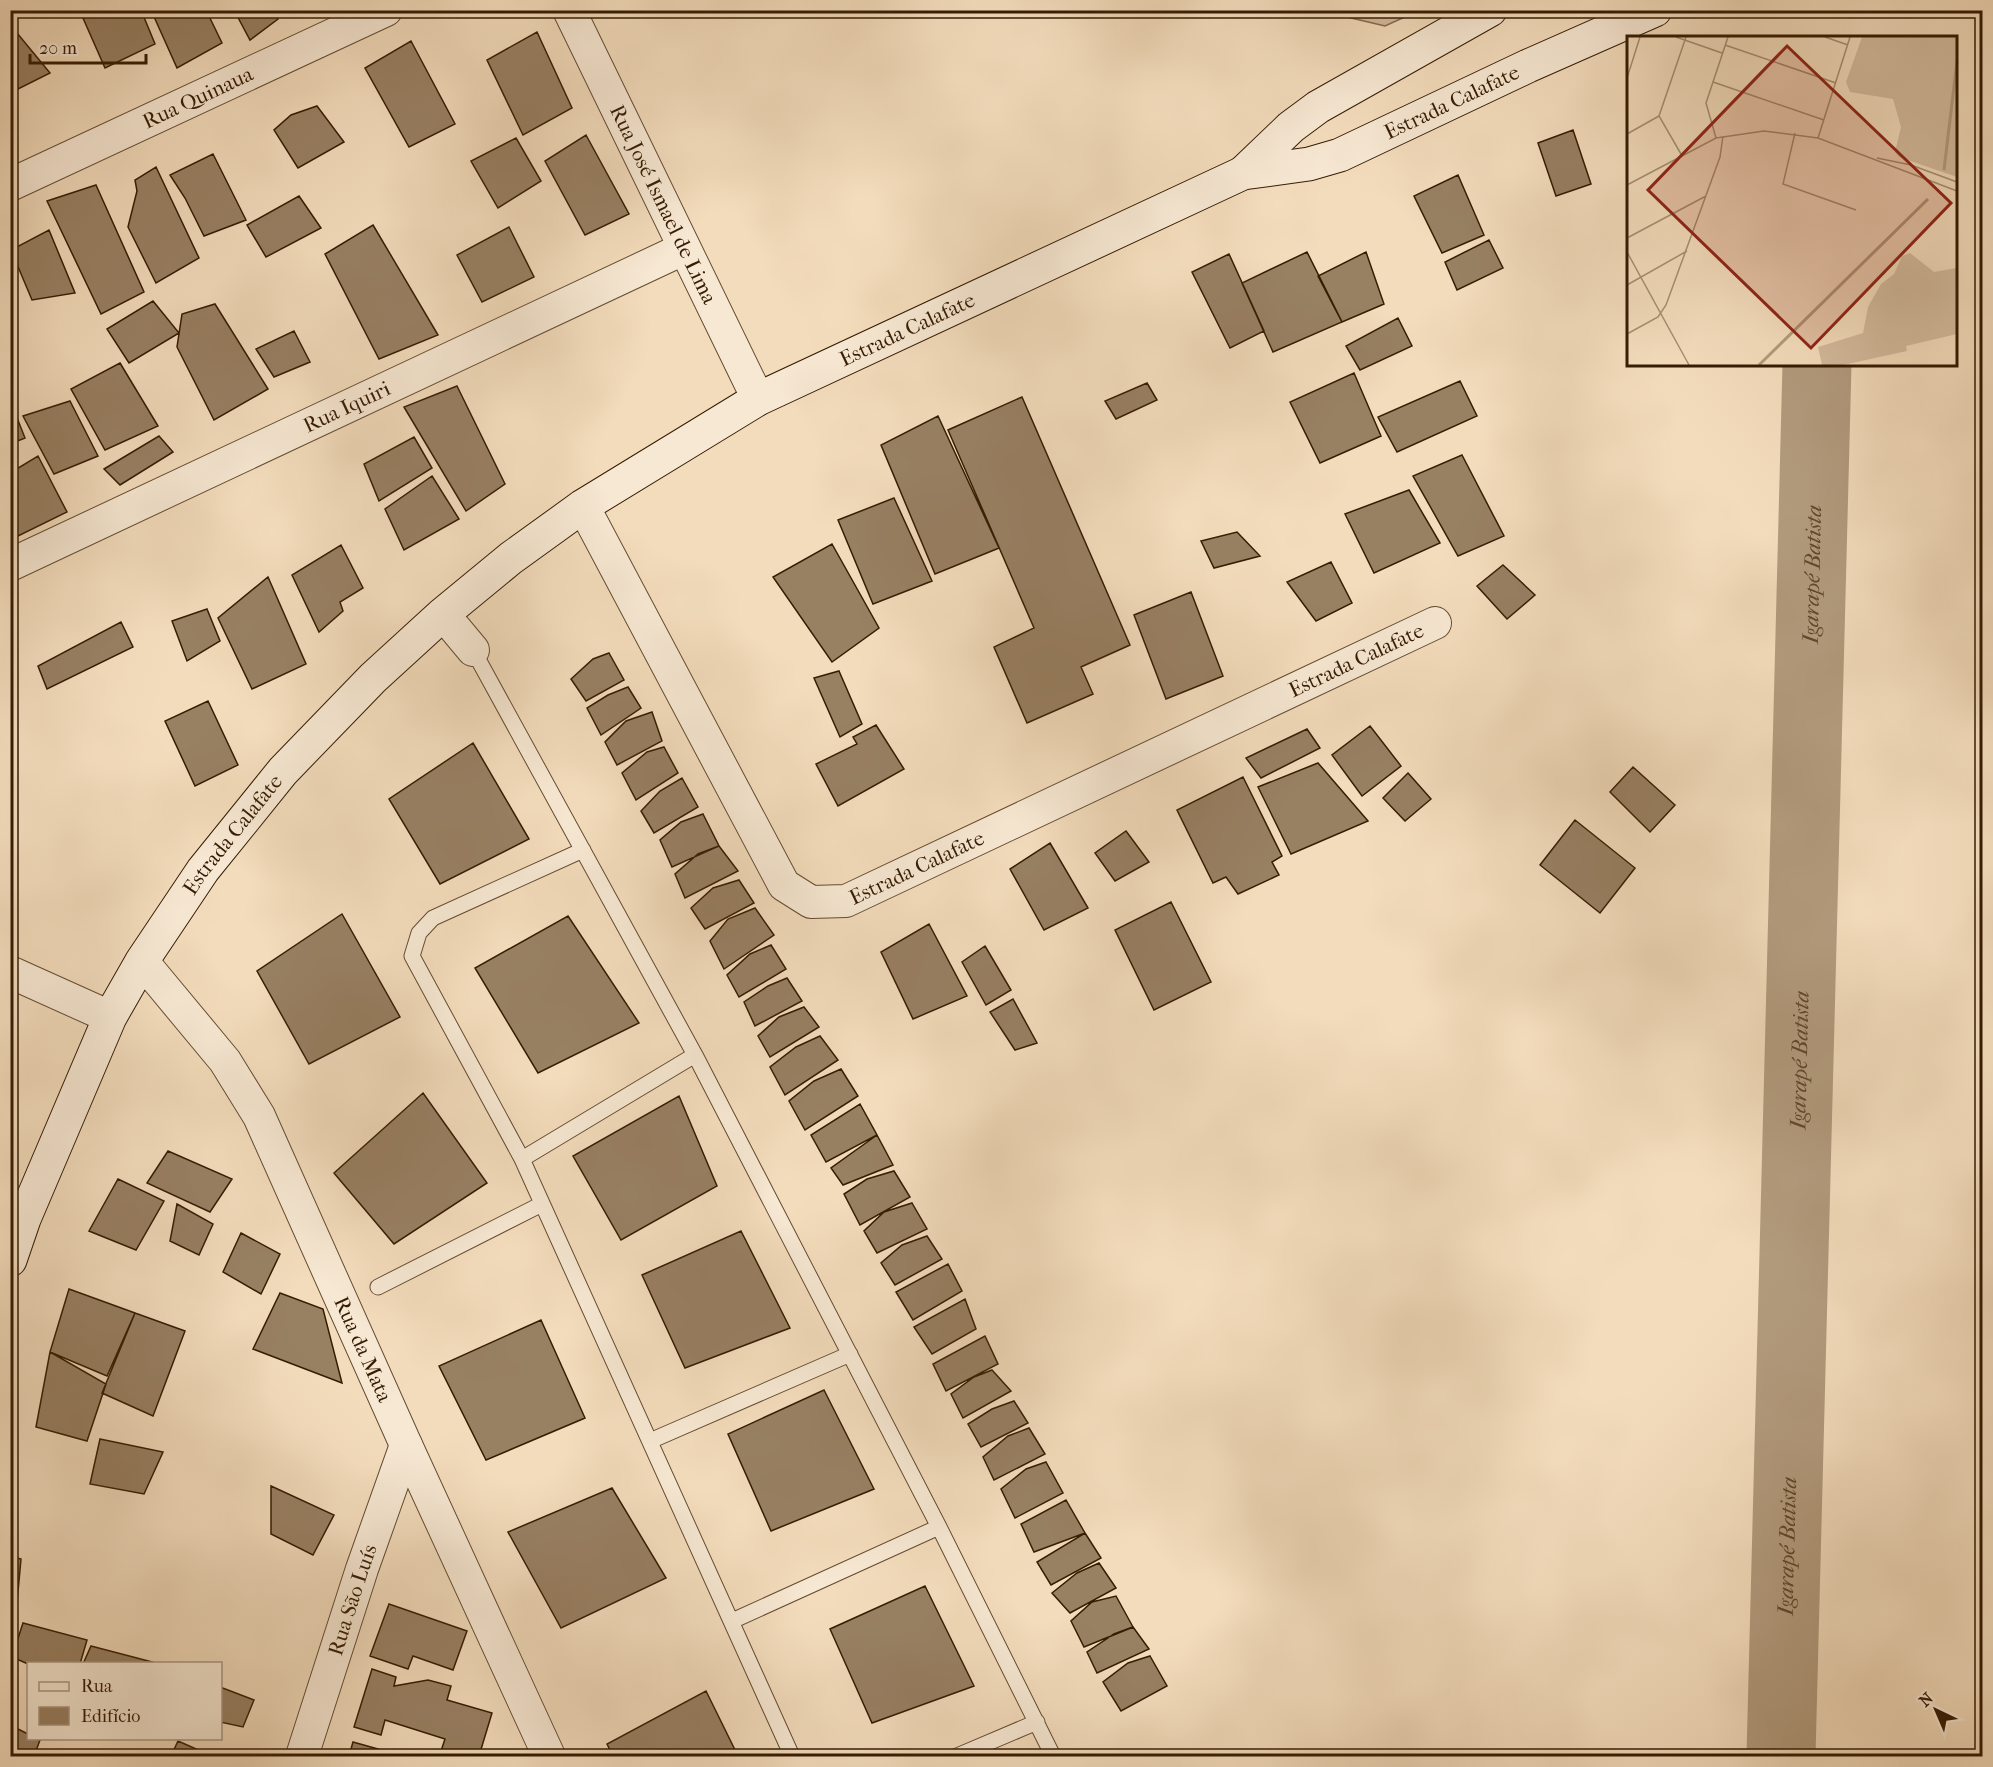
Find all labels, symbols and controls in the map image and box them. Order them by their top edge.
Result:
scale bar [30,27,146,65]
inset map [1627,36,1957,366]
text: 20 m [39,38,77,59]
street label: Estrada Calafate [1380,60,1523,144]
street label: Rua Quinaua [139,62,257,134]
street label: Rua José Ismael de Lima [605,101,722,308]
street label: Estrada Calafate [836,288,979,371]
street label: Rua Iquiri [299,376,394,438]
water label: Igarapé Batista [1798,505,1827,645]
street label: Estrada Calafate [1285,618,1427,702]
street label: Estrada Calafate [178,770,287,899]
street label: Estrada Calafate [845,826,988,910]
water label: Igarapé Batista [1785,991,1815,1131]
street label: Rua da Mata [329,1293,397,1406]
water label: Igarapé Batista [1773,1476,1802,1617]
street label: Rua São Luís [323,1541,382,1658]
legend [27,1662,222,1740]
text: Rua [81,1676,113,1697]
north arrow [1906,1680,1966,1740]
text: N [1915,1688,1938,1711]
text: Edifício [81,1706,140,1727]

